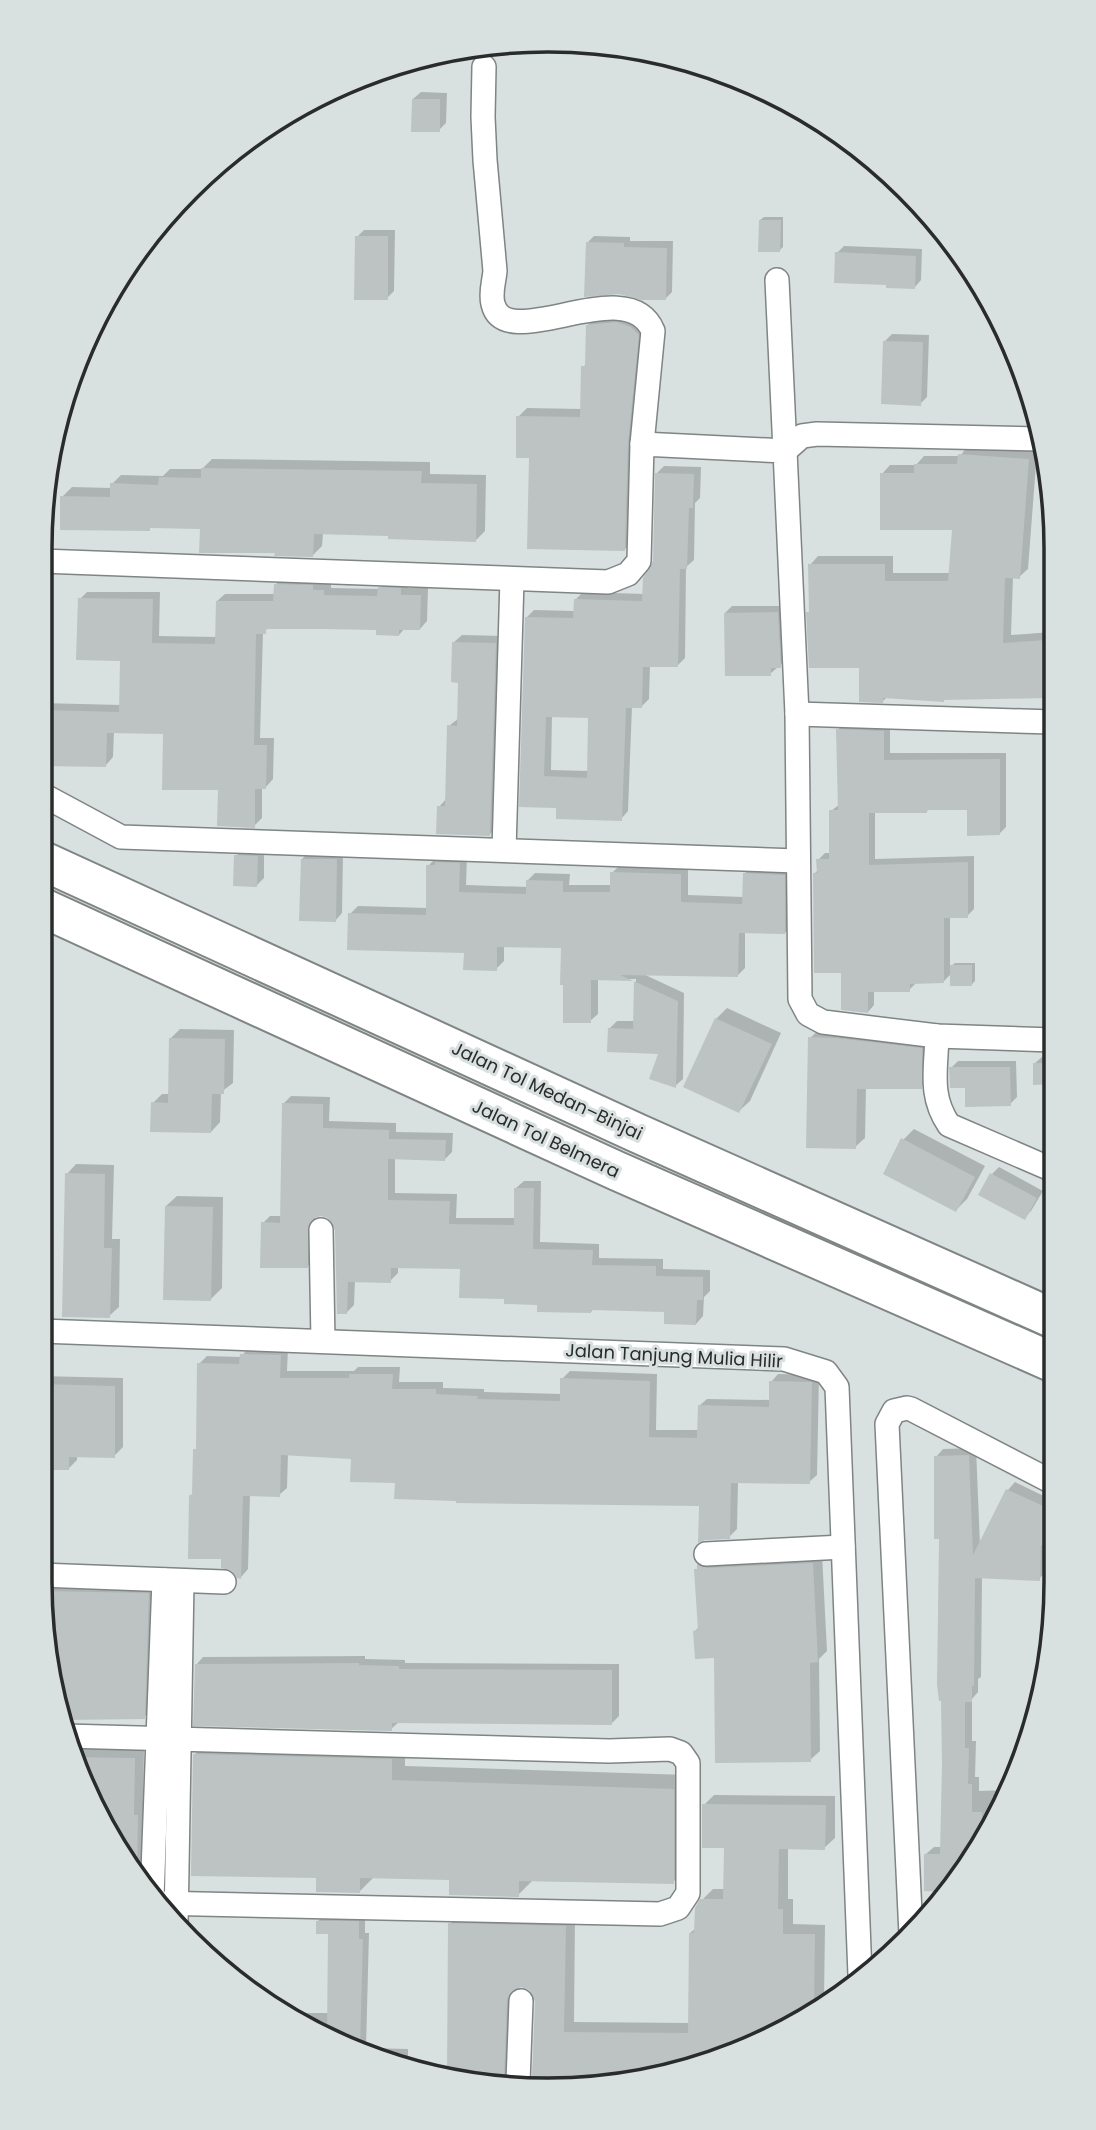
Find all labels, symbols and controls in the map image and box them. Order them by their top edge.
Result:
street label: Jalan Tol Medan–Binjai [448,1035,647,1146]
street label: Jalan Tol Belmera [468,1093,624,1184]
street label: Jalan Tanjung Mulia Hilir [565,1337,784,1374]

